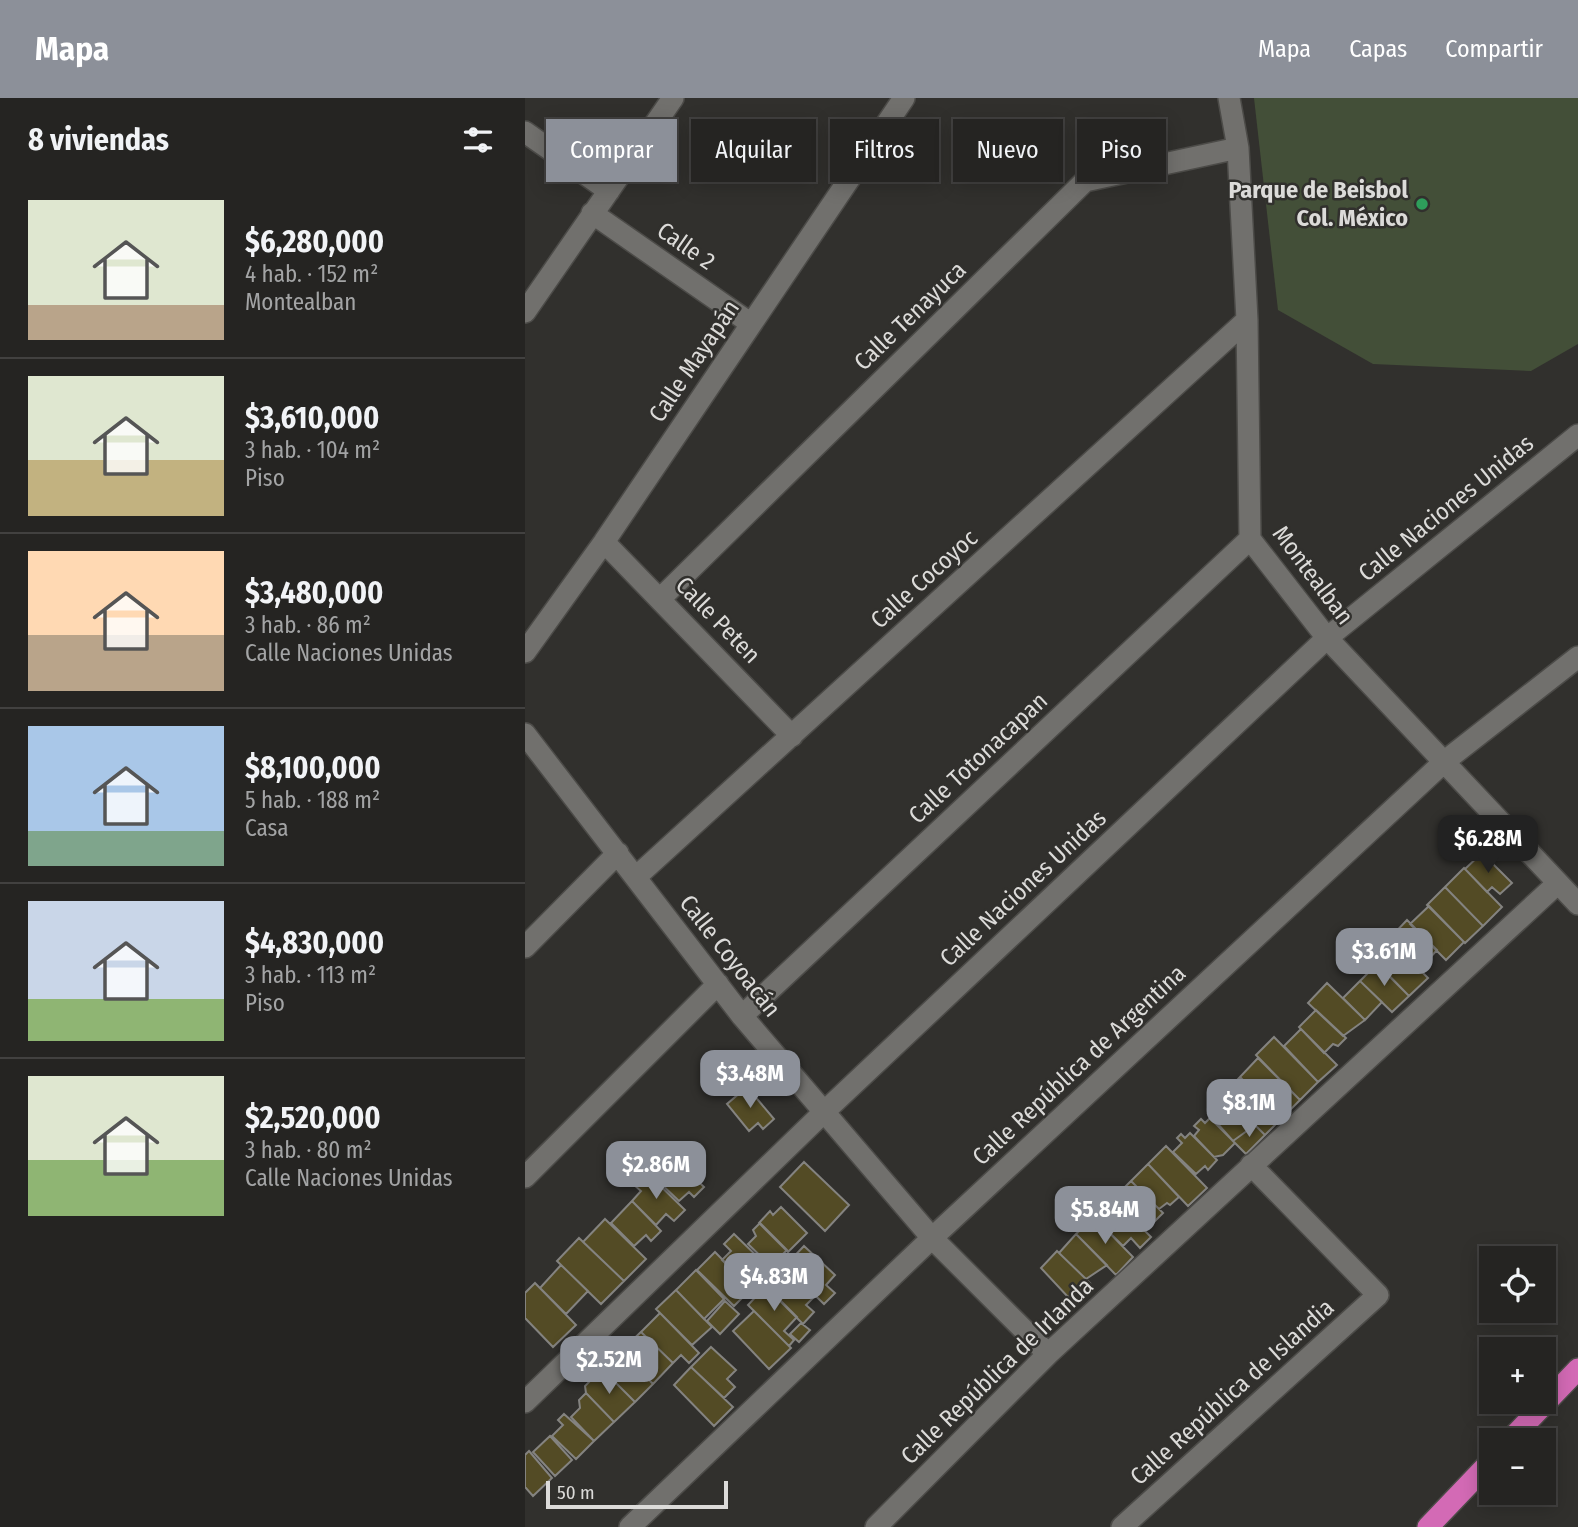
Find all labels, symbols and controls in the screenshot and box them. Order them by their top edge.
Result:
text: Mapa [35,29,109,69]
text: Mapa [1258,35,1311,63]
text: Capas [1349,35,1407,63]
text: Compartir [1445,35,1543,63]
chip: Comprar [546,119,677,182]
chip: Alquilar [691,119,816,182]
chip: Filtros [830,119,939,182]
chip: Nuevo [953,119,1063,182]
chip: Piso [1077,119,1166,182]
icon: filters [459,121,497,159]
text: 8 viviendas [28,122,169,158]
place label: Parque de Beisbol Col. México [1228,176,1408,232]
marker: Parque de Beisbol Col. México [1414,196,1430,212]
street label: Calle 2 [652,216,720,276]
text: $6,280,000 [245,224,384,260]
icon: home [84,228,168,312]
street label: Calle Tenayuca [848,256,972,376]
text: 4 hab. · 152 m² [245,260,378,288]
text: Montealban [245,288,356,316]
street label: Calle Mayapán [643,295,745,427]
text: $3,610,000 [245,400,379,436]
icon: home [84,404,168,488]
street label: Calle Naciones Unidas [1353,429,1539,587]
text: 3 hab. · 104 m² [245,436,380,464]
text: Piso [245,464,285,492]
street label: Montealban [1267,520,1359,630]
street label: Calle Cocoyoc [865,524,983,634]
street label: Calle Peten [670,571,766,669]
text: $3,480,000 [245,575,383,611]
icon: home [84,579,168,663]
text: 3 hab. · 86 m² [245,611,371,639]
text: Calle Naciones Unidas [245,639,453,667]
street label: Calle Totonacapan [903,687,1053,829]
text: $8,100,000 [245,750,381,786]
icon: home [84,754,168,838]
text: 5 hab. · 188 m² [245,786,380,814]
street label: Calle Naciones Unidas [934,804,1112,972]
text: Casa [245,814,289,842]
pin: $6.28M [1431,816,1545,875]
text: $6.28M [1454,824,1522,852]
street label: Calle Coyoacán [674,889,786,1023]
text: $4,830,000 [245,925,384,961]
pin: $3.61M [1327,928,1441,988]
icon: home [84,929,168,1013]
text: $3.61M [1352,937,1416,965]
street label: Calle República de Argentina [967,959,1191,1171]
text: 3 hab. · 113 m² [245,961,376,989]
text: Piso [245,989,285,1017]
pin: $3.48M [693,1051,807,1110]
text: $3.48M [716,1059,784,1087]
pin: $8.1M [1200,1080,1298,1139]
text: $8.1M [1223,1088,1275,1116]
text: $2,520,000 [245,1100,381,1136]
icon: home [84,1104,168,1188]
text: 3 hab. · 80 m² [245,1136,372,1164]
pin: $2.86M [599,1142,713,1201]
text: $2.86M [622,1150,690,1178]
text: Calle Naciones Unidas [245,1164,453,1192]
pin: $5.84M [1048,1186,1162,1246]
text: $5.84M [1071,1195,1139,1223]
map controls [1479,1246,1556,1505]
button: locate [1479,1246,1556,1323]
pin: $4.83M [717,1254,831,1313]
text: $4.83M [740,1262,808,1290]
street label: Calle República de Irlanda [895,1272,1099,1470]
street label: Calle República de Islandia [1124,1293,1340,1491]
pin: $2.52M [552,1336,666,1396]
button: + [1479,1337,1556,1414]
text: $2.52M [576,1345,642,1373]
button: − [1479,1428,1556,1505]
scale bar [546,1478,728,1510]
text: 50 m [557,1481,595,1504]

